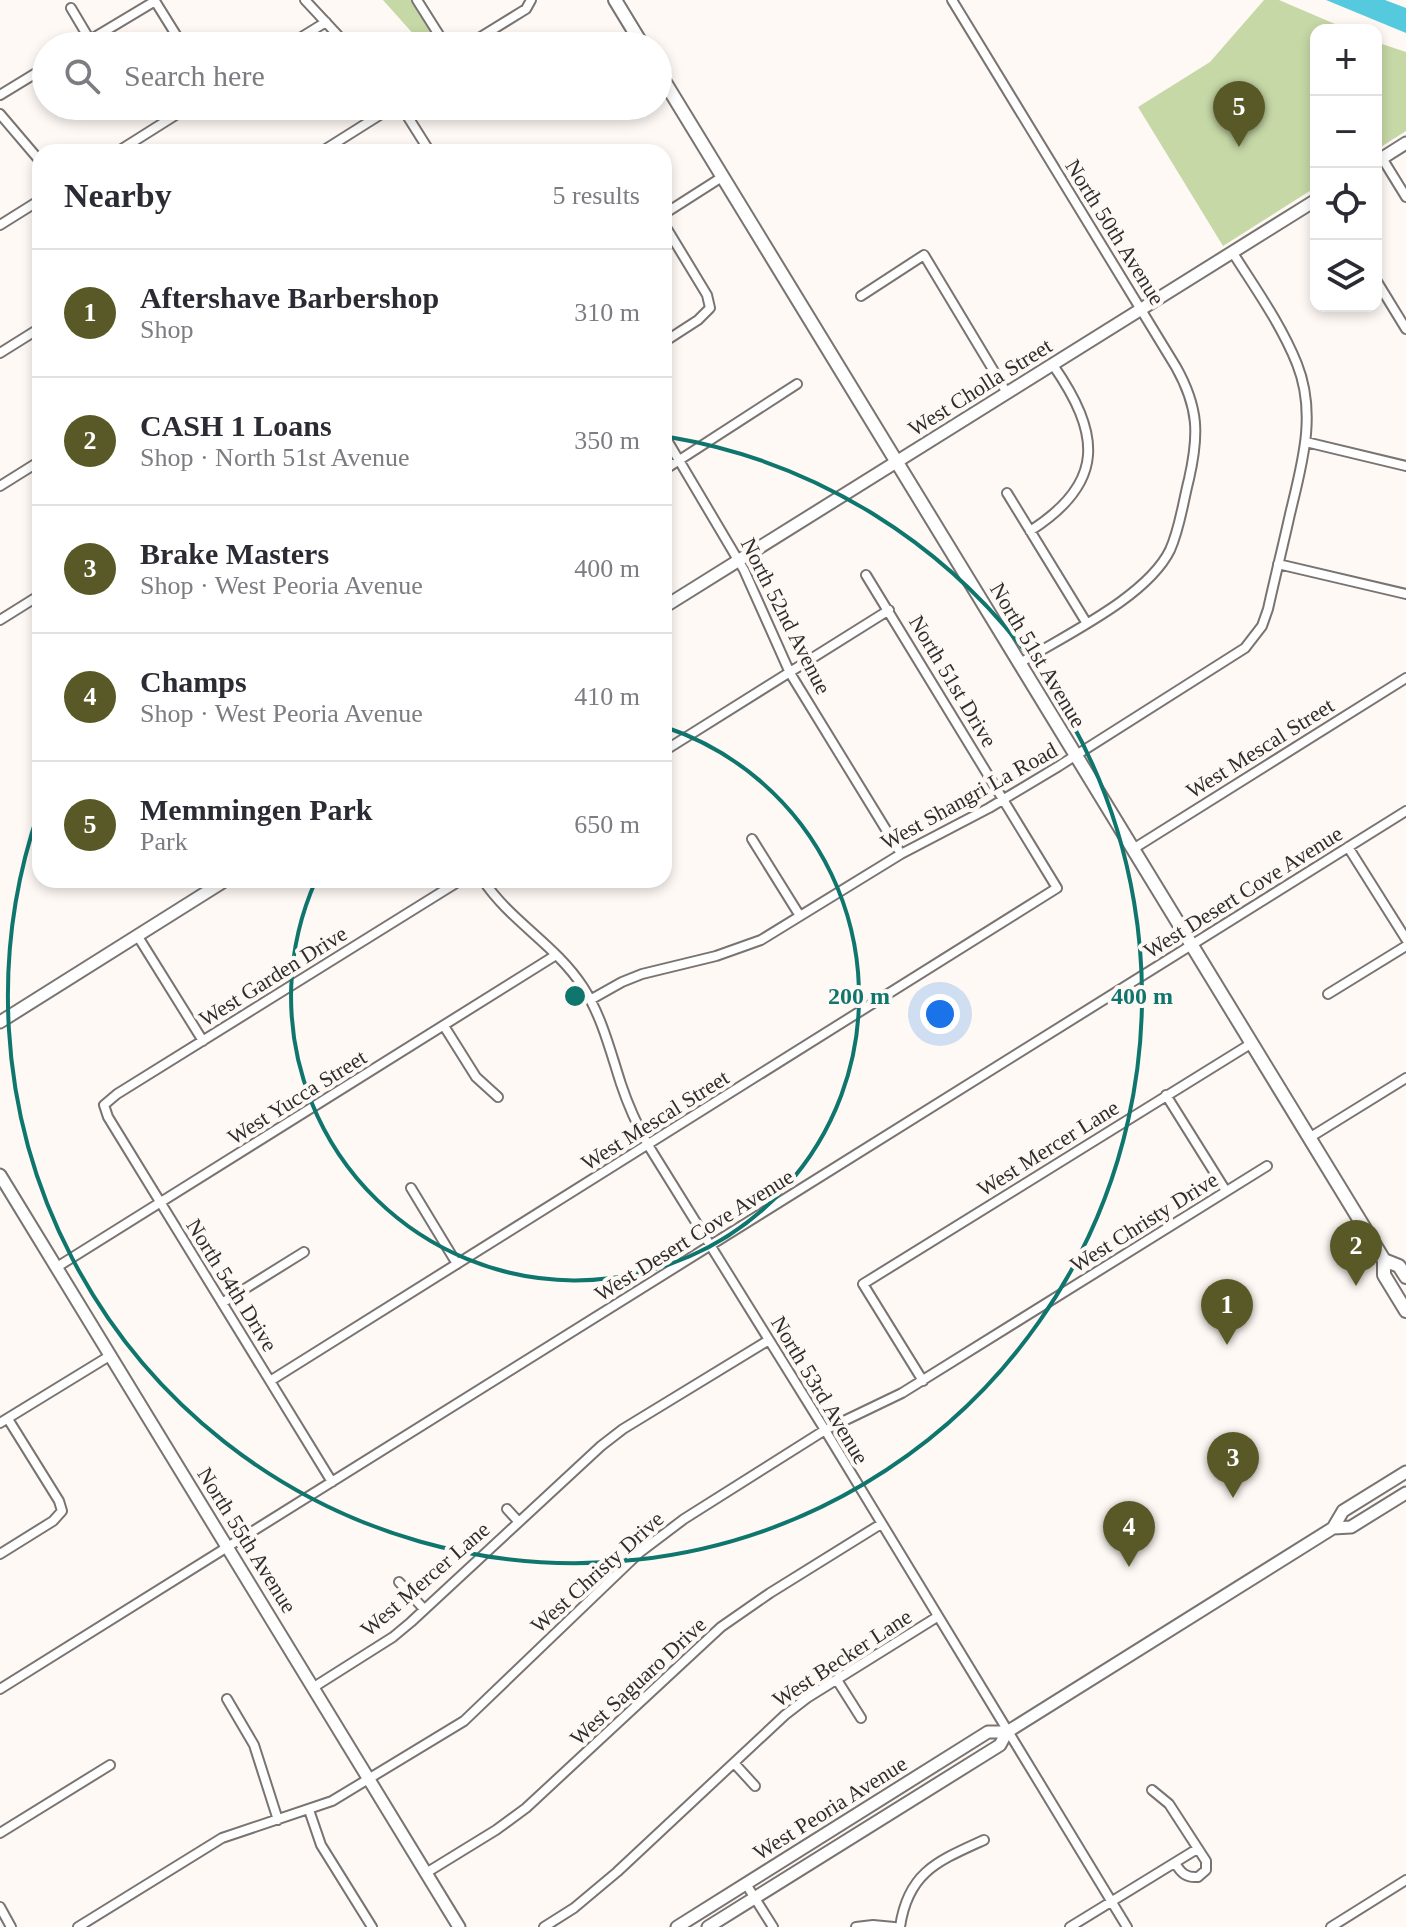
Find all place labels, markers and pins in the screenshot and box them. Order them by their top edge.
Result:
pin: 5 [1213,81,1265,147]
centre of rings [561,982,589,1010]
pin: 2 [1330,1220,1382,1286]
pin: 1 [1201,1279,1253,1345]
pin: 3 [1207,1432,1259,1498]
pin: 4 [1103,1501,1155,1567]

